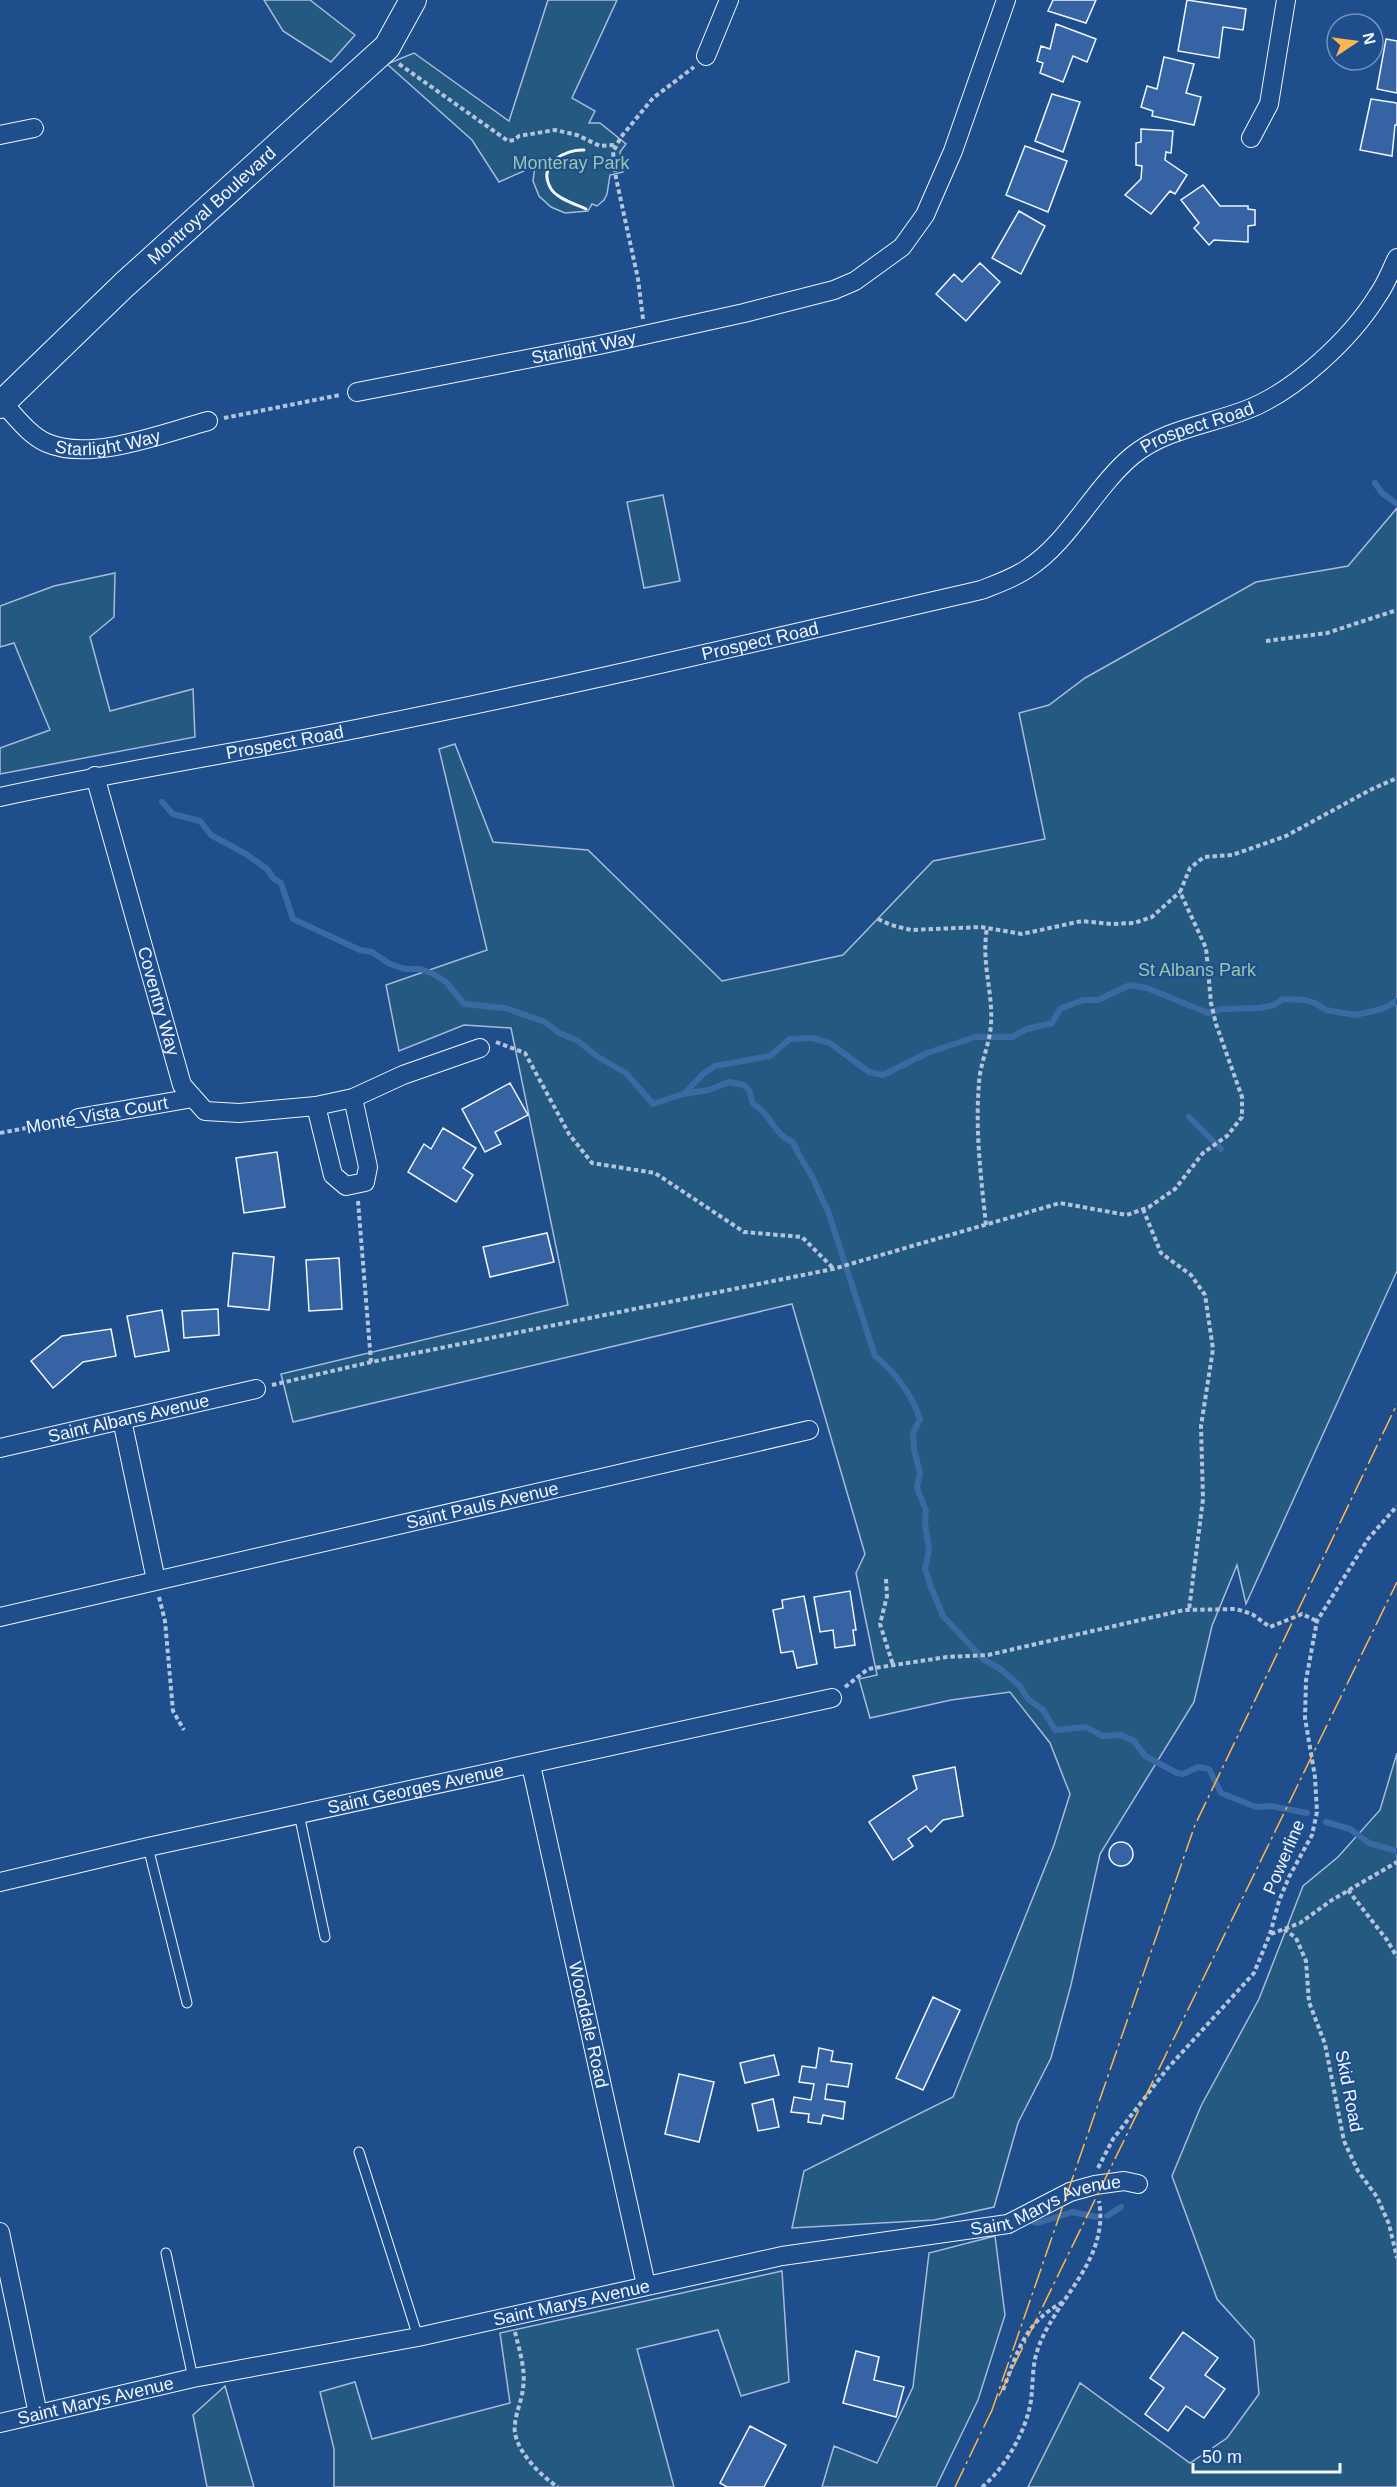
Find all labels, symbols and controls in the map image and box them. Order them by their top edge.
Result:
north arrow [1325,12,1385,72]
text: N [1360,31,1379,46]
street label: Montroyal Boulevard [144,143,280,268]
park label: Monteray Park [512,153,631,173]
street label: Starlight Way [530,327,638,368]
street label: Prospect Road [1137,398,1257,457]
street label: Starlight Way [53,426,163,459]
street label: Prospect Road [700,618,820,664]
street label: Prospect Road [224,722,345,763]
street label: Coventry Way [134,944,183,1058]
park label: St Albans Park [1138,960,1257,980]
street label: Monte Vista Court [24,1093,170,1137]
street label: Saint Albans Avenue [46,1390,211,1447]
street label: Saint Pauls Avenue [404,1478,560,1533]
street label: Saint Georges Avenue [326,1760,506,1818]
street label: Powerline [1259,1817,1309,1897]
street label: Wooddale Road [565,1960,612,2090]
street label: Skid Road [1331,2048,1367,2134]
street label: Saint Marys Avenue [969,2172,1122,2239]
street label: Saint Marys Avenue [491,2276,652,2330]
street label: Saint Marys Avenue [15,2373,176,2429]
scale bar [1193,2436,1340,2474]
text: 50 m [1202,2447,1242,2467]

